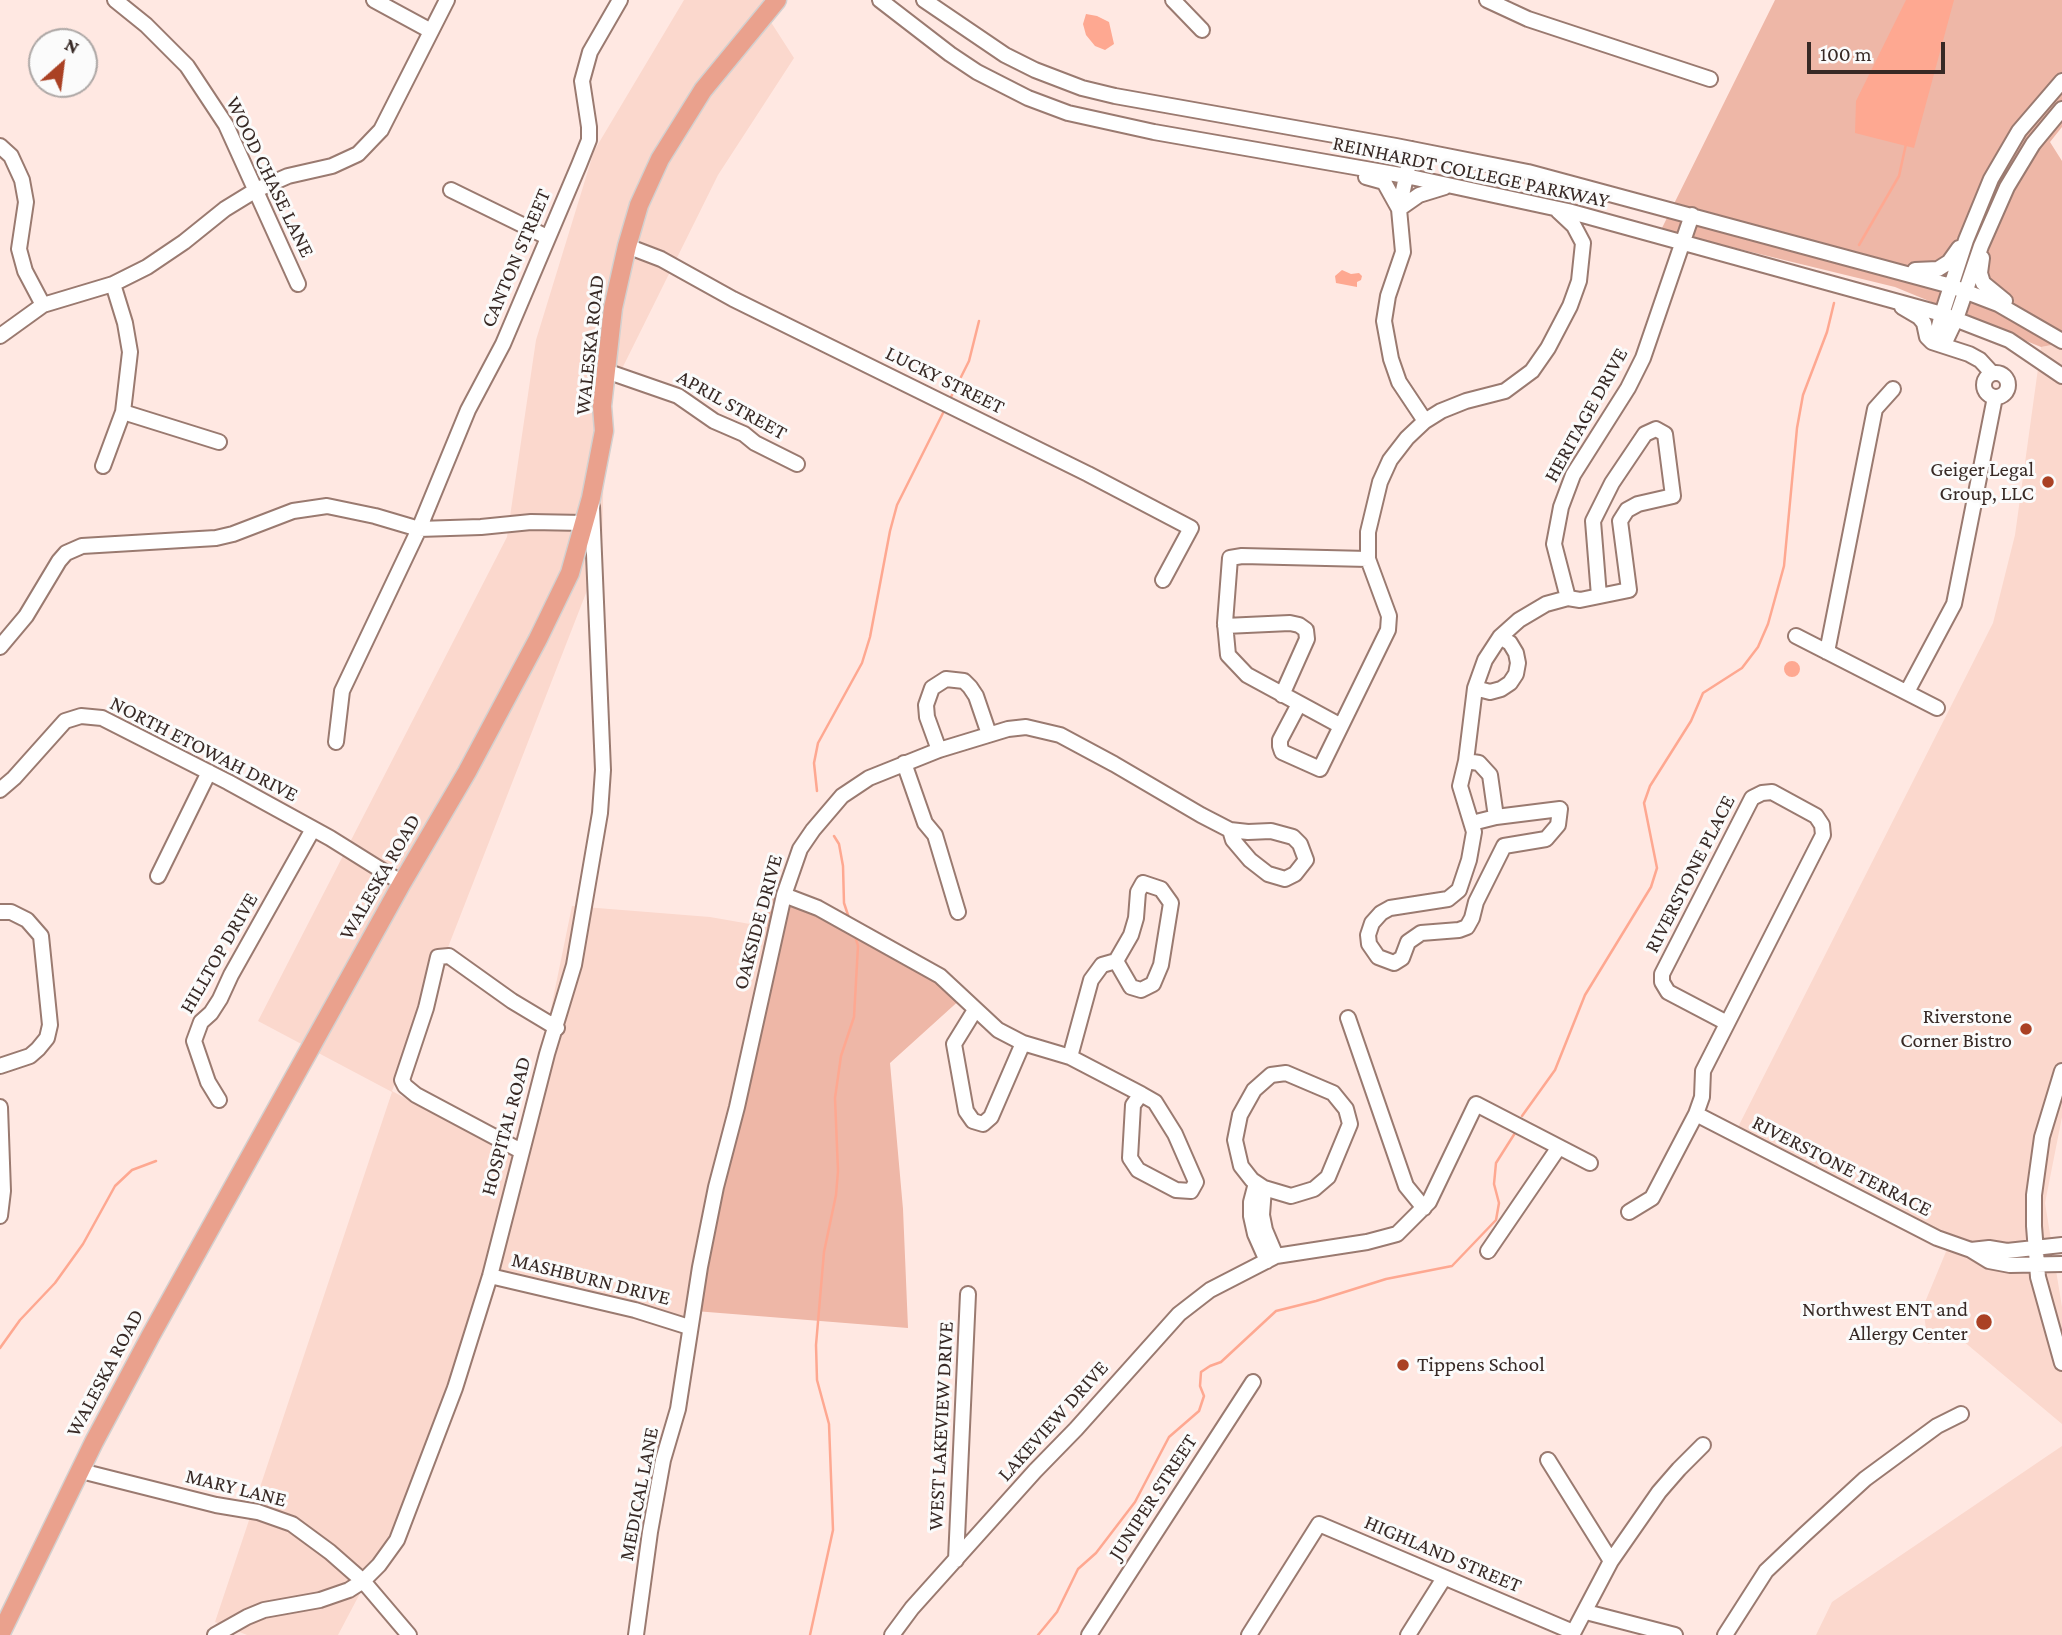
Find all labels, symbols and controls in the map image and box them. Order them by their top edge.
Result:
north arrow [28,28,98,98]
scale bar [1810,28,1948,72]
text: N [61,33,83,58]
text: 100 m [1820,42,1872,66]
street label: WOOD CHASE LANE [220,92,320,262]
street label: REINHARDT COLLEGE PARKWAY [1330,130,1612,214]
street label: CANTON STREET [475,185,557,331]
street label: WALESKA ROAD [570,274,610,416]
street label: LUCKY STREET [881,340,1009,420]
street label: HERITAGE DRIVE [1539,343,1633,487]
street label: APRIL STREET [673,364,791,446]
place label: Geiger Legal Group, LLC [1930,457,2034,507]
marker: Geiger Legal Group, LLC [2040,474,2056,490]
street label: NORTH ETOWAH DRIVE [106,691,302,807]
street label: RIVERSTONE PLACE [1639,791,1741,957]
street label: WALESKA ROAD [334,810,426,944]
street label: OAKSIDE DRIVE [728,852,788,992]
street label: HILLTOP DRIVE [174,888,264,1018]
place label: Riverstone Corner Bistro [1900,1004,2012,1054]
marker: Riverstone Corner Bistro [2018,1021,2034,1037]
street label: HOSPITAL ROAD [475,1054,537,1198]
street label: RIVERSTONE TERRACE [1748,1110,1936,1222]
street label: MASHBURN DRIVE [509,1247,673,1311]
place label: Northwest ENT and Allergy Center [1802,1297,1968,1347]
street label: WALESKA ROAD [61,1305,149,1441]
marker: Northwest ENT and Allergy Center [1974,1312,1994,1332]
street label: WEST LAKEVIEW DRIVE [923,1321,959,1531]
place label: Tippens School [1417,1352,1545,1378]
street label: LAKEVIEW DRIVE [992,1355,1114,1487]
marker: Tippens School [1395,1357,1411,1373]
street label: MEDICAL LANE [614,1425,664,1563]
street label: JUNIPER STREET [1103,1430,1203,1564]
street label: MARY LANE [183,1463,289,1513]
street label: HIGHLAND STREET [1361,1510,1525,1598]

